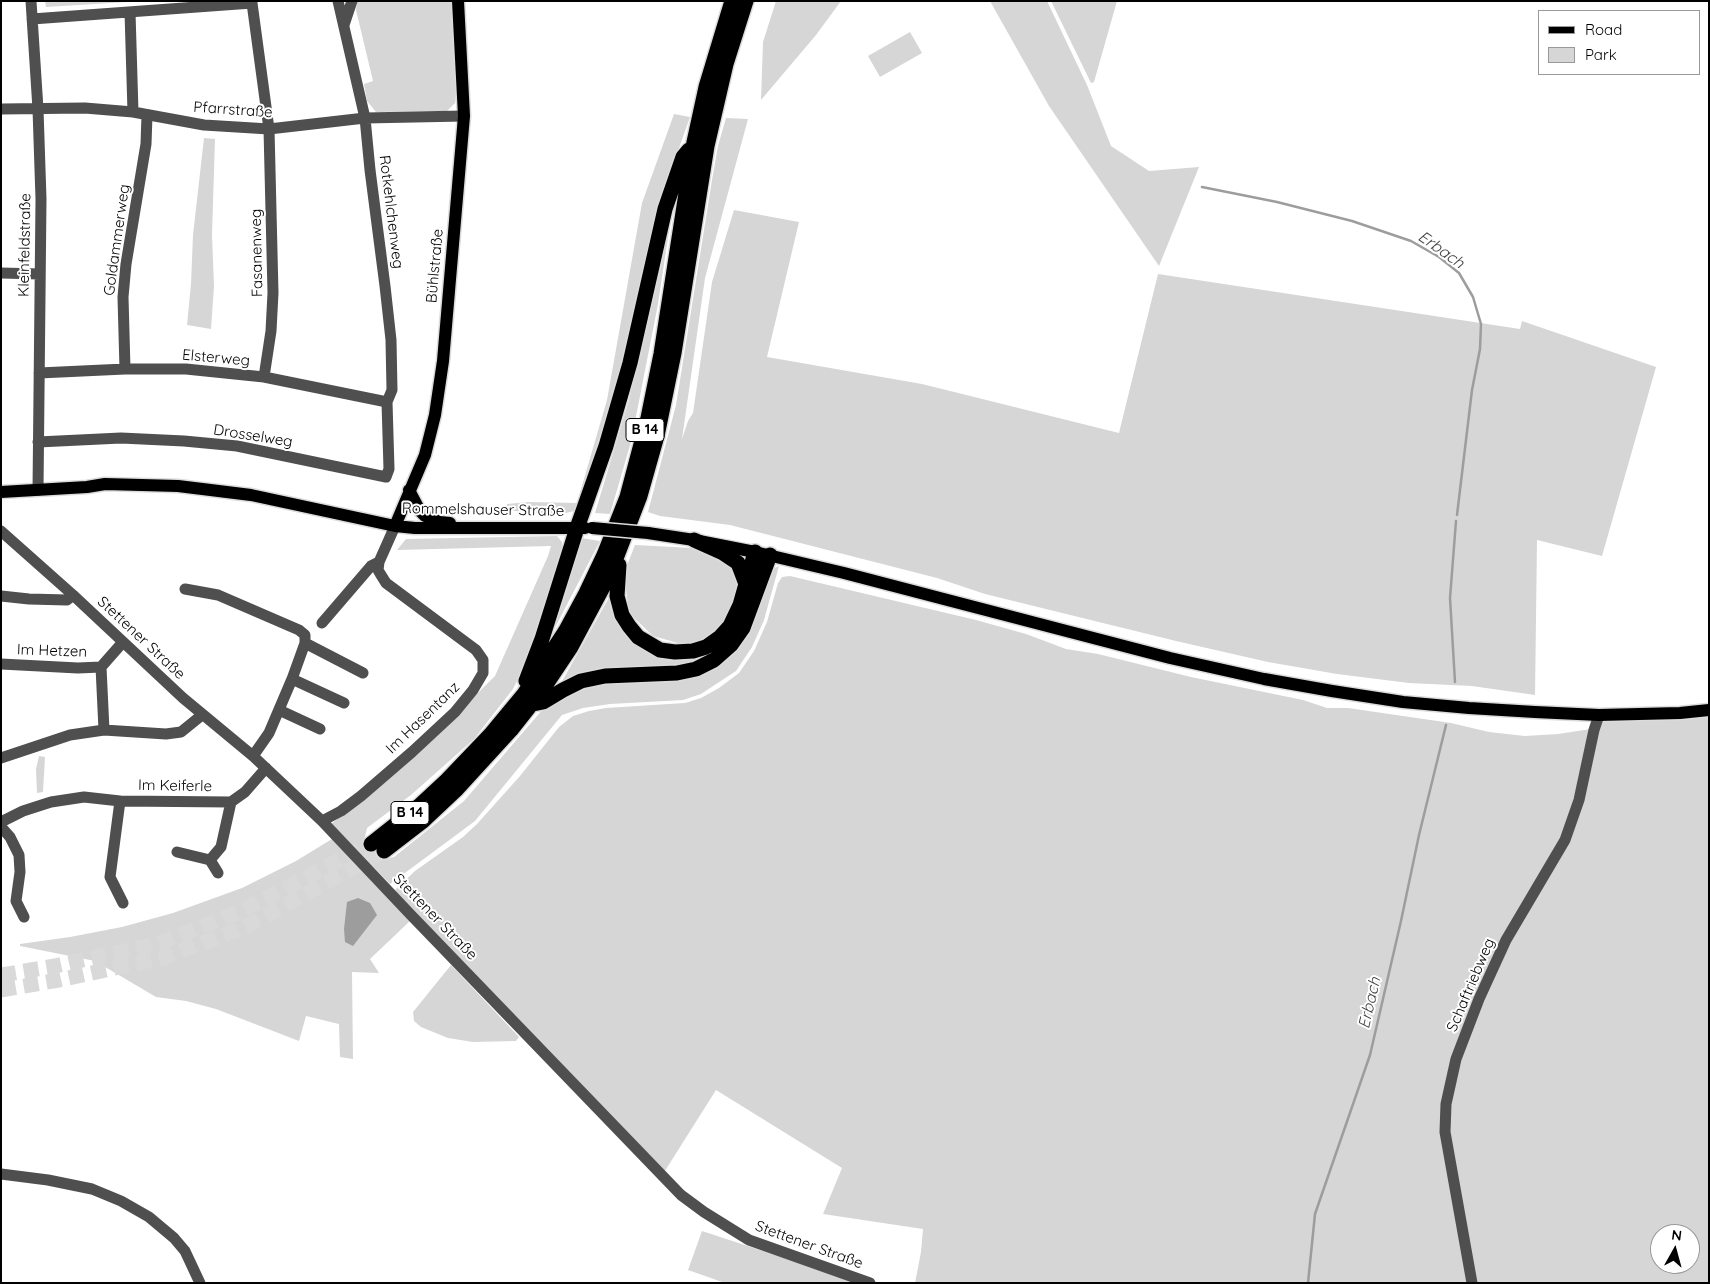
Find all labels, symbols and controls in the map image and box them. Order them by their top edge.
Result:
legend [1538,10,1700,75]
text: Road [1585,20,1622,39]
text: Park [1585,45,1617,64]
street label: Pfarrstraße [193,98,273,122]
street label: Rotkehlchenweg [375,154,407,270]
street label: Goldammerweg [100,183,134,297]
street label: Kleinfeldstraße [15,193,35,297]
street label: Fasanenweg [247,209,267,297]
water label: Erbach [1414,227,1468,273]
street label: Bühlstraße [423,228,447,304]
street label: Elsterweg [181,346,251,370]
road number: B 14 [626,418,664,442]
street label: Drosselweg [212,421,294,451]
street label: Rommelshauser Straße [402,500,564,520]
street label: Stettener Straße [93,593,189,683]
street label: Im Hetzen [17,641,87,661]
street label: Im Hasentanz [382,678,464,758]
street label: Im Keiferle [138,776,212,796]
road number: B 14 [391,801,429,824]
street label: Stettener Straße [389,870,481,964]
street label: Schaftriebweg [1443,935,1499,1035]
water label: Erbach [1355,975,1385,1031]
street label: Stettener Straße [753,1217,865,1273]
north arrow [1650,1224,1700,1274]
text: N [1670,1226,1683,1245]

